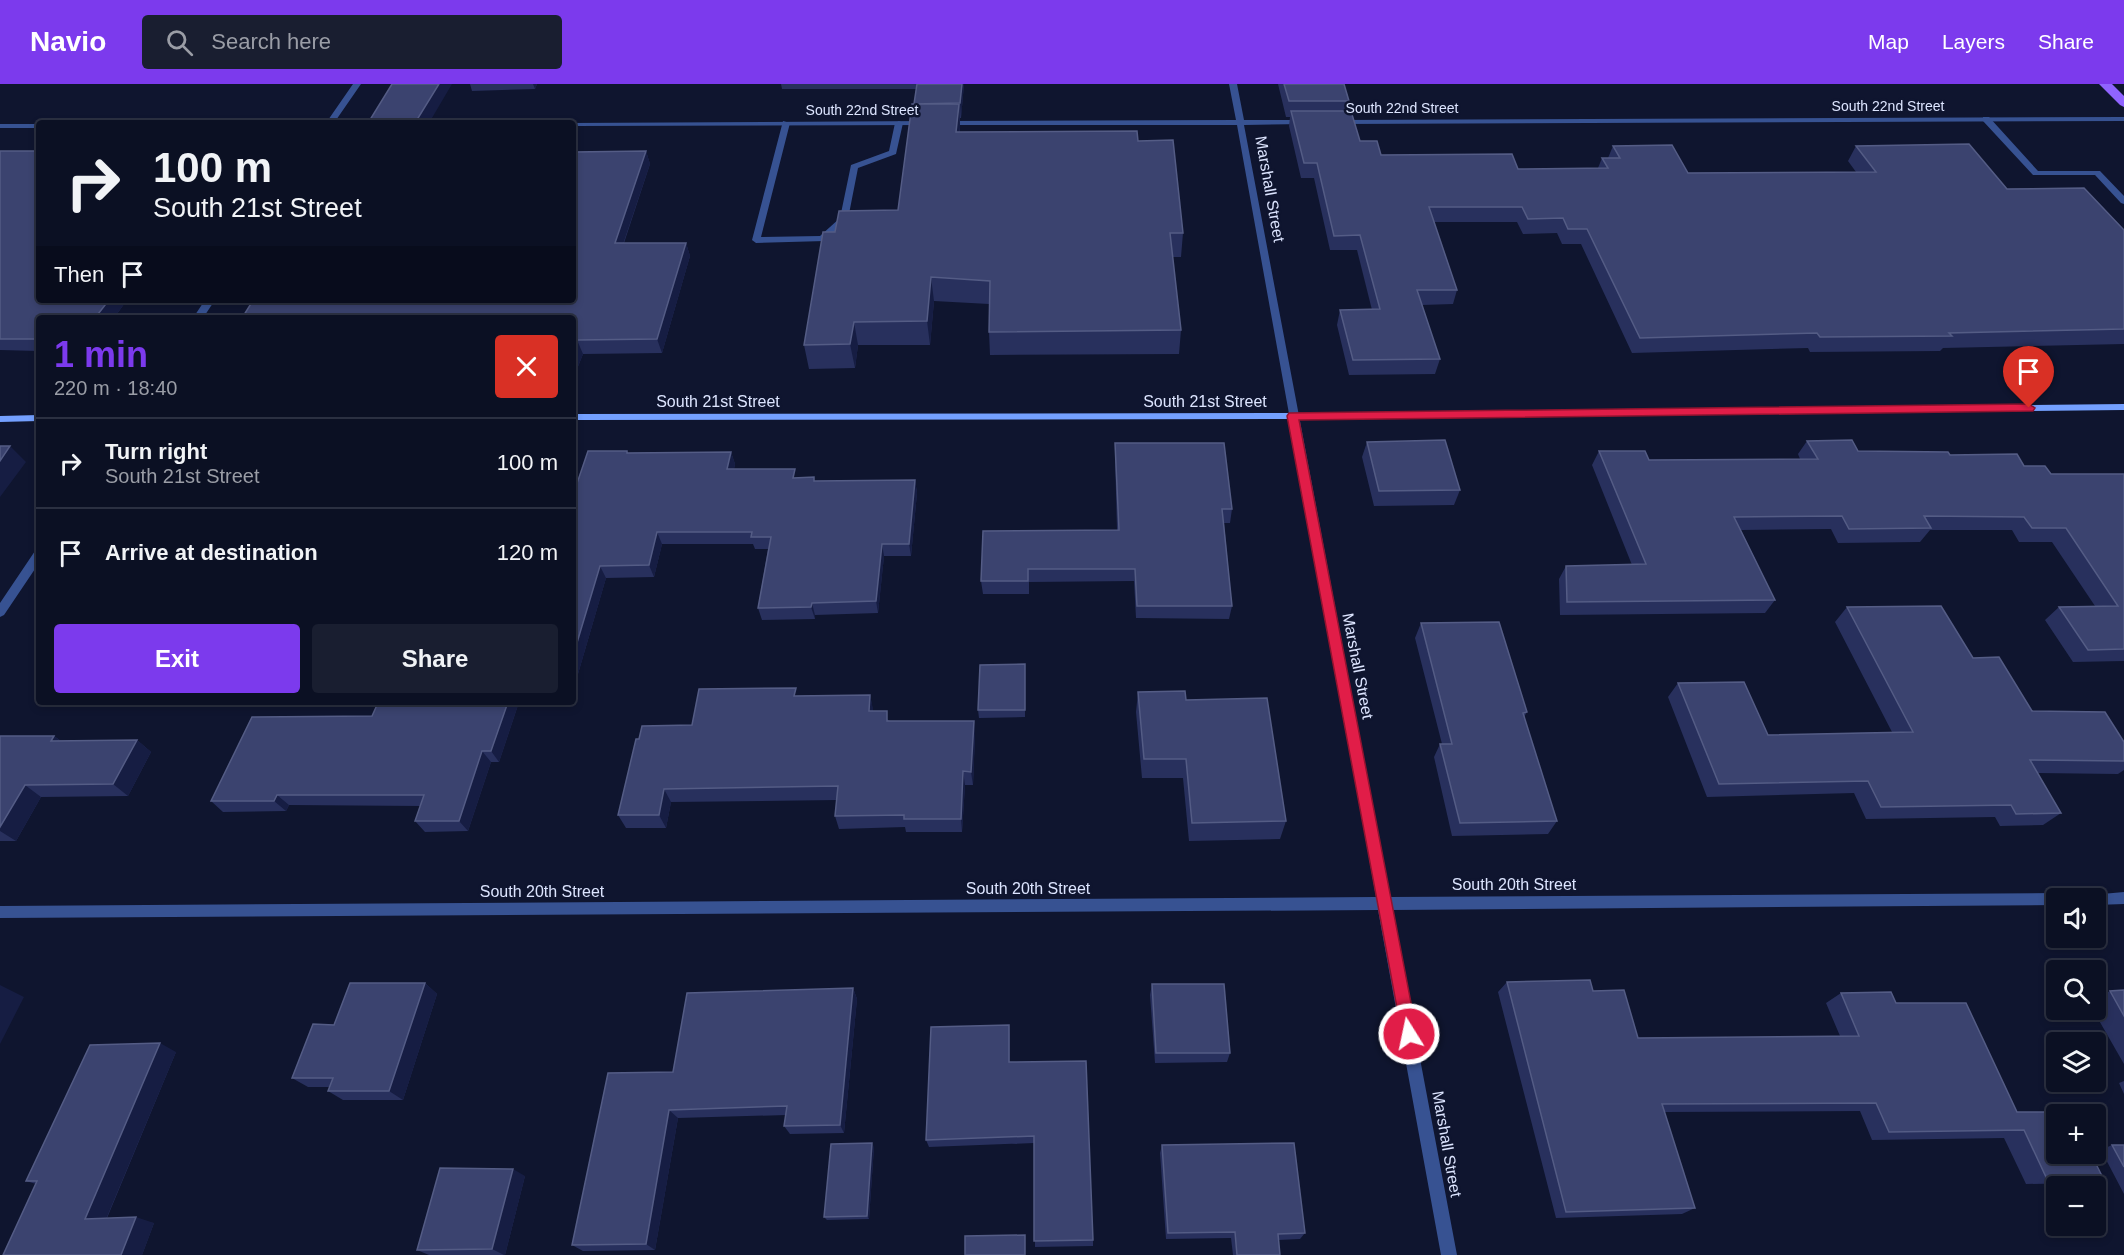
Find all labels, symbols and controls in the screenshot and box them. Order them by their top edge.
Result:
search box [142,15,562,69]
text: Navio [30,26,106,57]
icon: search [163,26,196,59]
text: Search here [211,29,331,54]
text: Map [1868,30,1909,53]
text: Layers [1942,30,2005,53]
text: Share [2038,30,2094,53]
street label: South 22nd Street [1832,98,1945,114]
street label: South 22nd Street [1346,100,1459,116]
street label: South 22nd Street [806,102,919,118]
street label: Marshall Street [1252,135,1288,244]
icon: right [54,144,132,222]
text: 100 m [153,144,272,191]
text: South 21st Street [153,193,362,223]
icon: arrive [116,258,149,291]
text: Then [54,262,104,287]
text: 1 min [54,334,148,375]
button: close [495,335,558,398]
pin [2003,346,2054,408]
icon: arrive [2012,355,2045,388]
text: 220 m · 18:40 [54,377,177,399]
street label: South 21st Street [656,393,780,410]
street label: South 21st Street [1143,393,1267,410]
text: Turn right [105,439,207,464]
icon: right [54,447,87,480]
text: 100 m [497,450,558,475]
text: South 21st Street [105,465,260,487]
icon: arrive [54,537,87,570]
text: Arrive at destination [105,540,318,565]
text: 120 m [497,540,558,565]
street label: Marshall Street [1339,612,1377,721]
button: Exit [54,624,300,693]
button: Share [312,624,558,693]
street label: South 20th Street [1452,876,1577,893]
street label: South 20th Street [966,880,1091,897]
street label: South 20th Street [480,883,605,900]
map controls [2046,888,2106,1236]
button: sound [2046,888,2106,948]
button: search [2046,960,2106,1020]
position arrow [1377,1002,1441,1066]
button: layers [2046,1032,2106,1092]
street label: Marshall Street [1429,1090,1465,1199]
button: + [2046,1104,2106,1164]
button: − [2046,1176,2106,1236]

